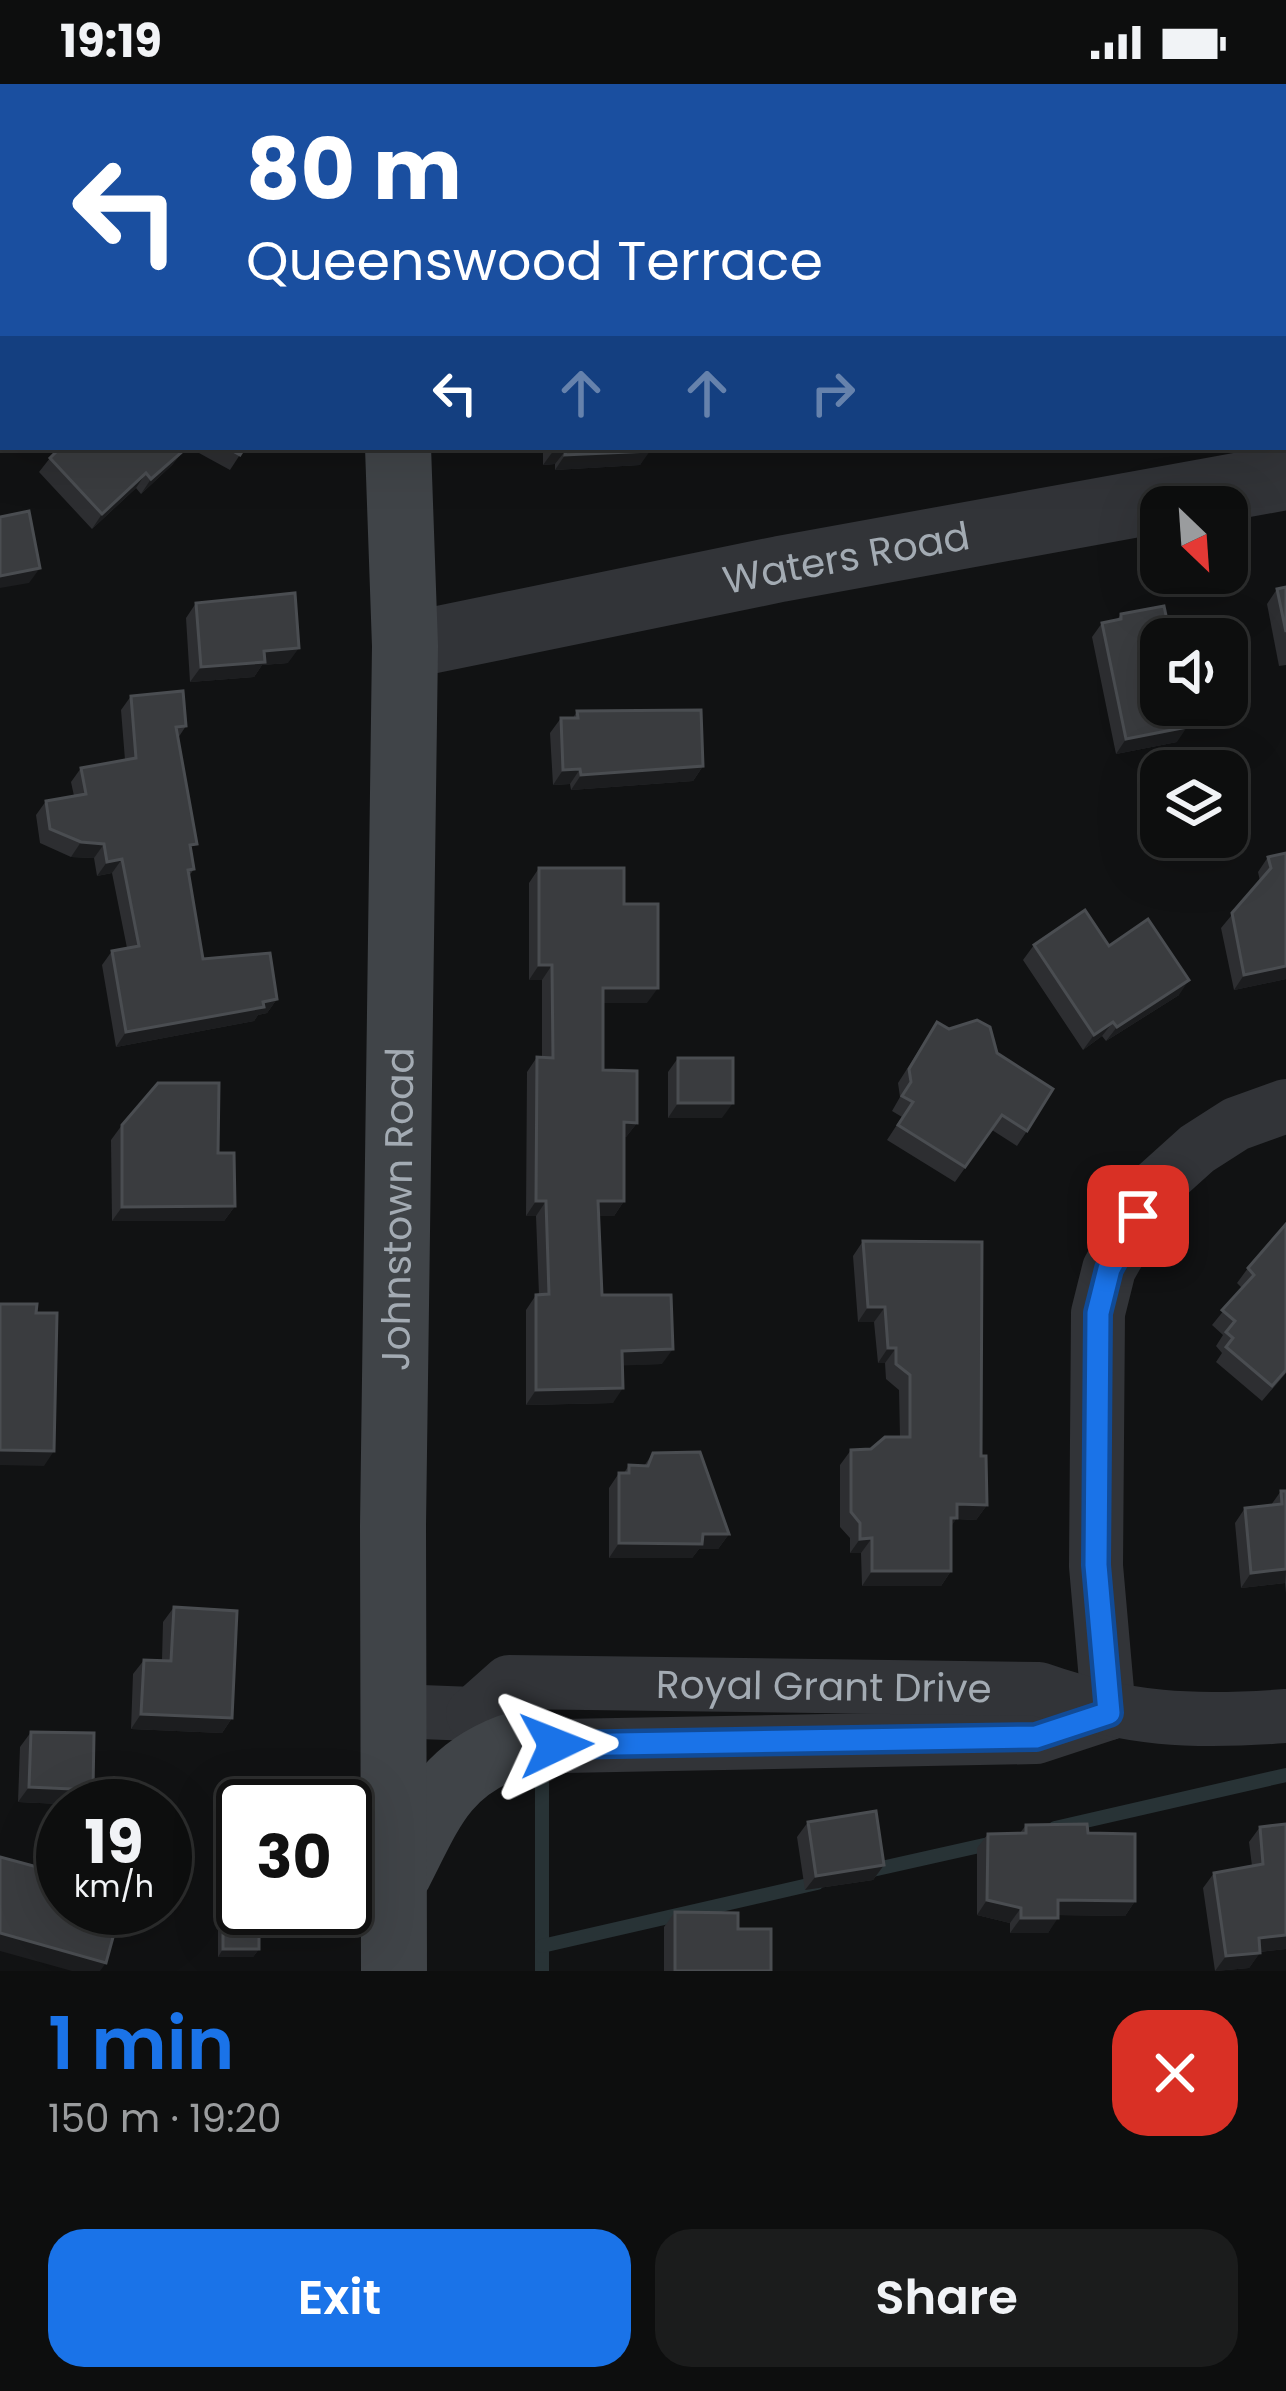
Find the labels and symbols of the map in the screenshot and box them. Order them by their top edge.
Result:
north arrow [1140,486,1248,594]
street label: Waters Road [718,508,974,608]
street label: Johnstown Road [368,1047,427,1371]
pin [1087,1165,1189,1267]
street label: Royal Grant Drive [656,1656,992,1716]
position arrow [493,1682,619,1808]
speed limit sign: 30 [216,1779,372,1935]

